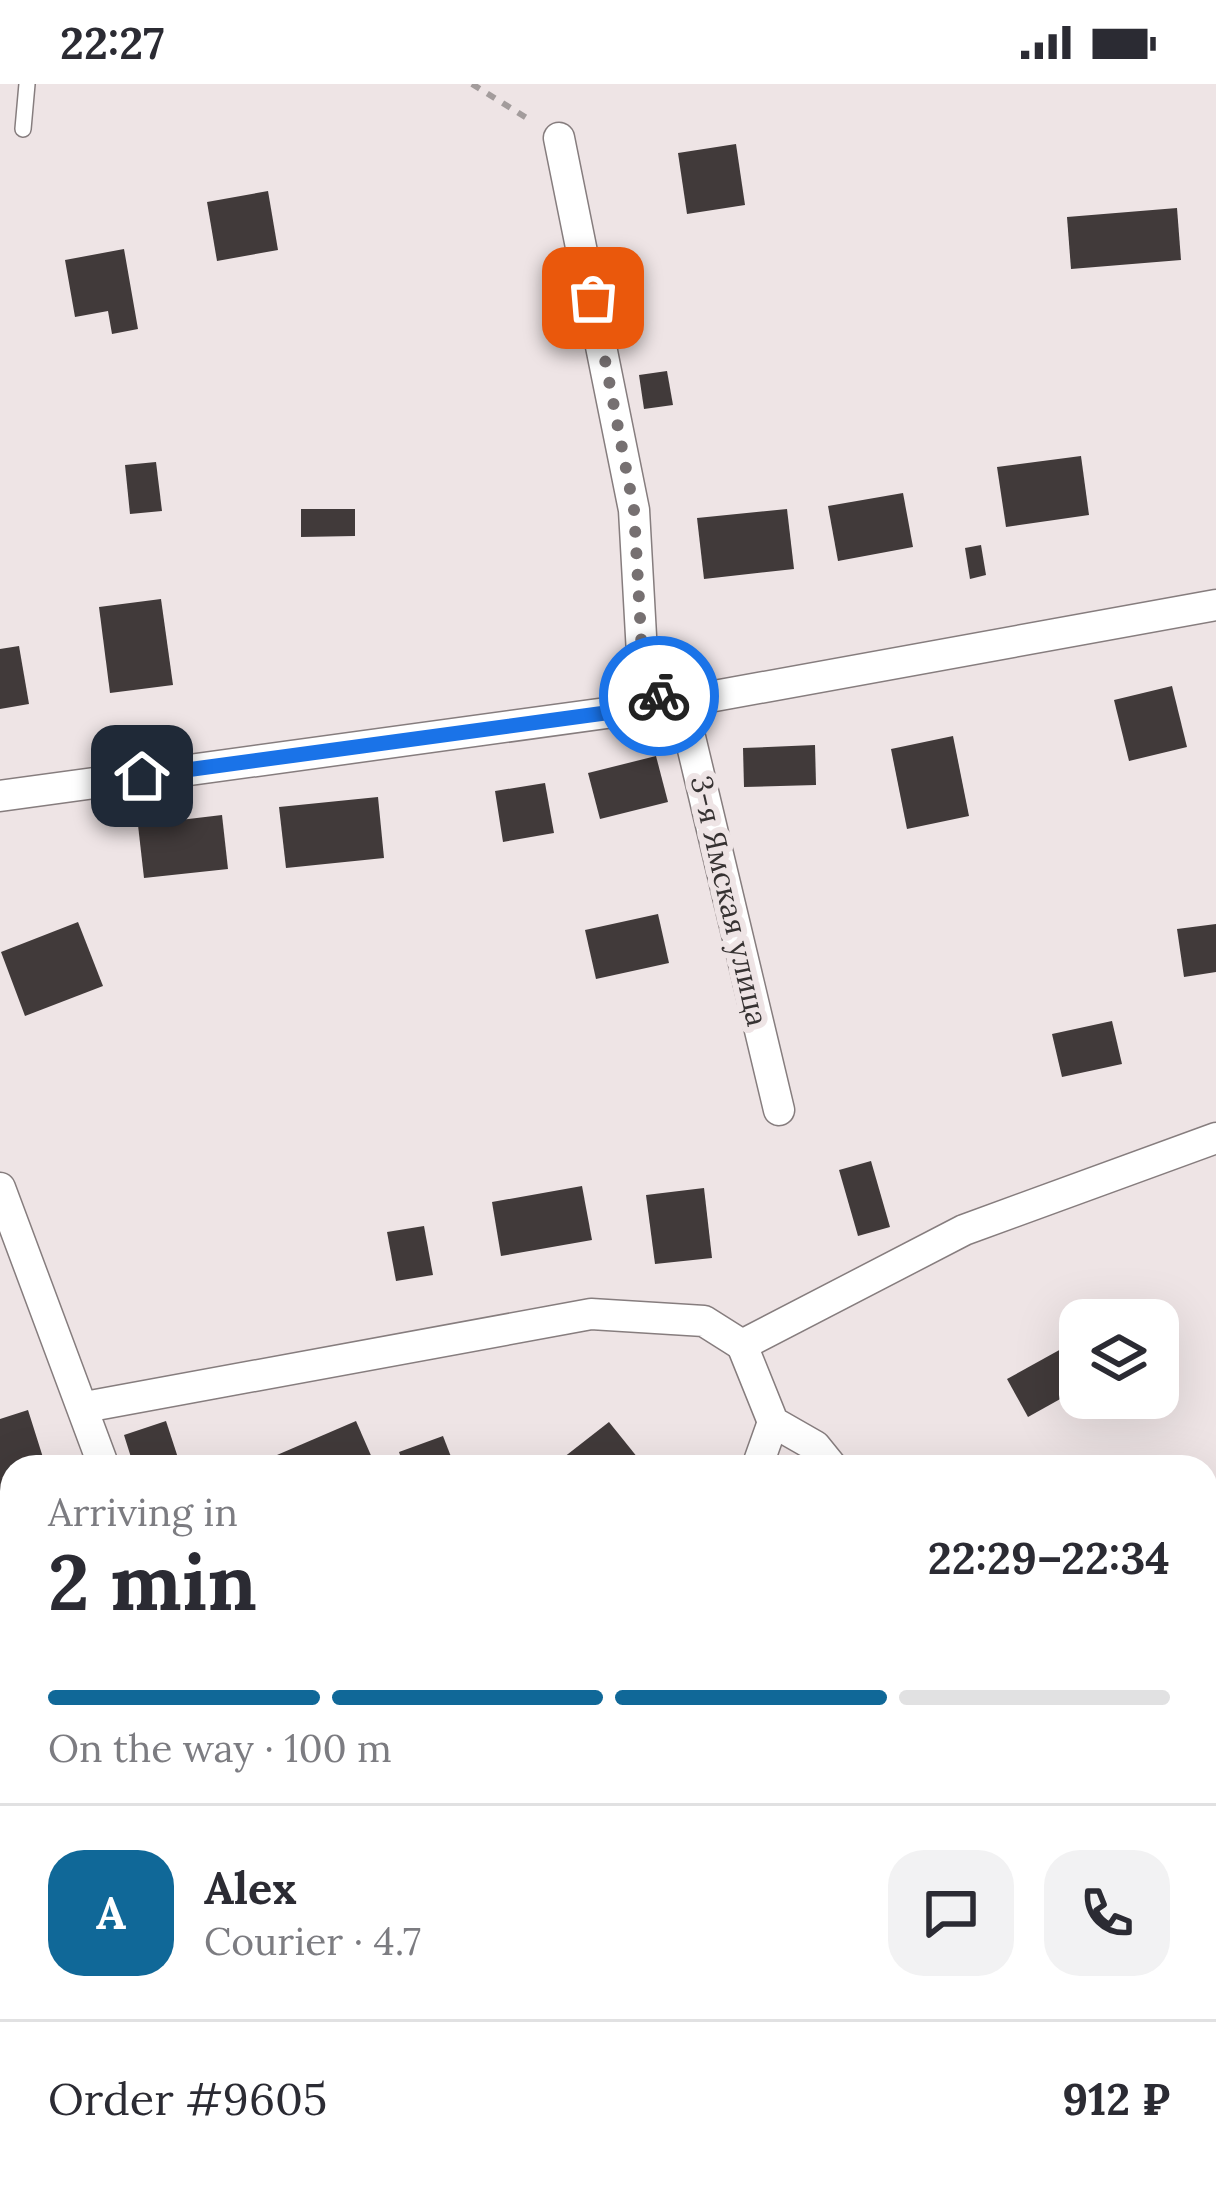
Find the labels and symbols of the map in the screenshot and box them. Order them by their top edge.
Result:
pin [542,247,644,349]
courier [599,636,719,756]
pin [91,725,193,827]
street label: 3-я Ямская улица [682,772,777,1030]

